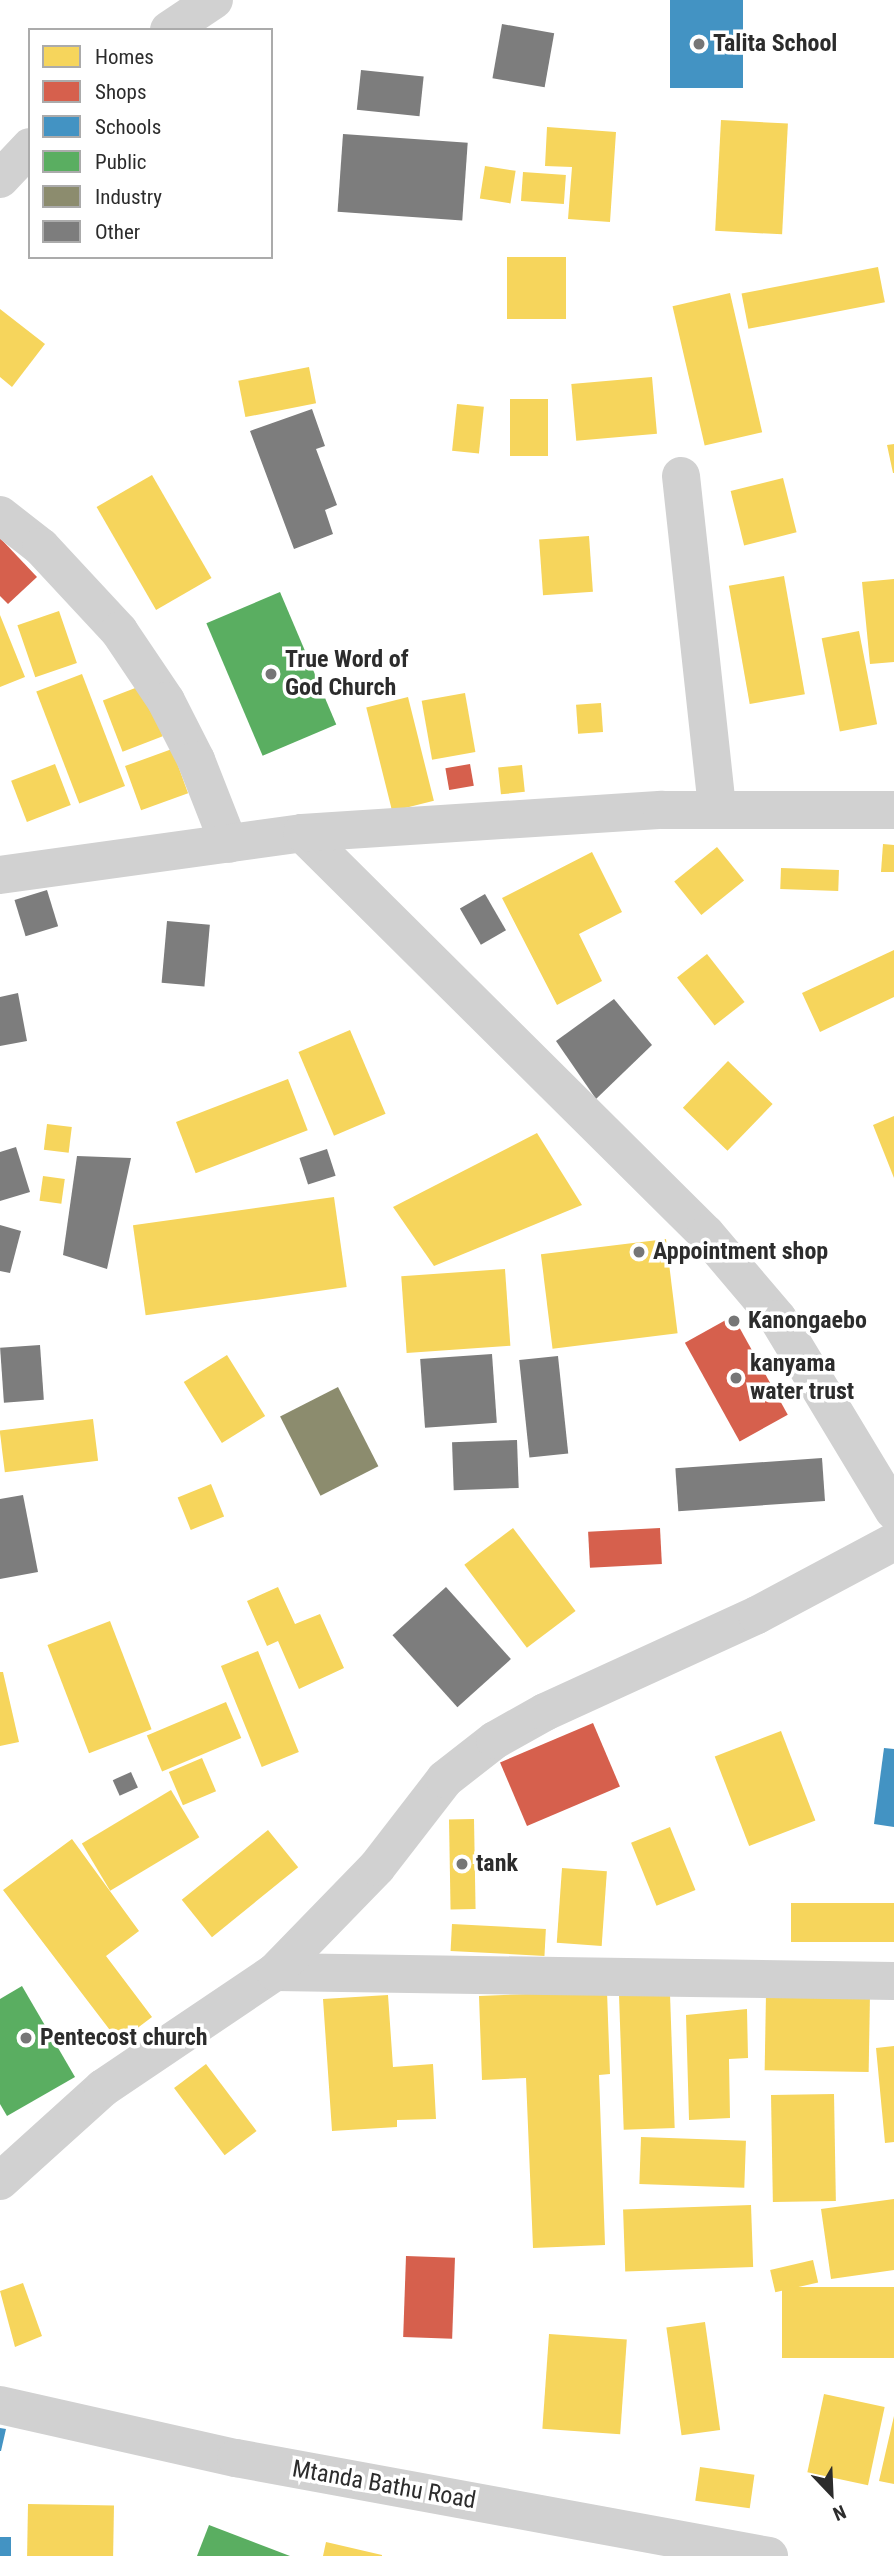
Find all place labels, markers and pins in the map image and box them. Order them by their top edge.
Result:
place label: Talita School [713,30,837,58]
marker: Talita School [691,36,707,52]
place label: True Word of God Church [285,646,409,702]
marker: True Word of God Church [263,666,279,682]
place label: Appointment shop [653,1238,828,1266]
marker: Appointment shop [631,1244,647,1260]
place label: Kanongaebo [748,1307,867,1335]
marker: Kanongaebo [726,1313,742,1329]
place label: kanyama water trust [750,1350,854,1406]
marker: kanyama water trust [728,1370,744,1386]
place label: tank [476,1850,518,1878]
marker: tank [454,1856,470,1872]
place label: Pentecost church [40,2024,208,2052]
marker: Pentecost church [18,2030,34,2046]

